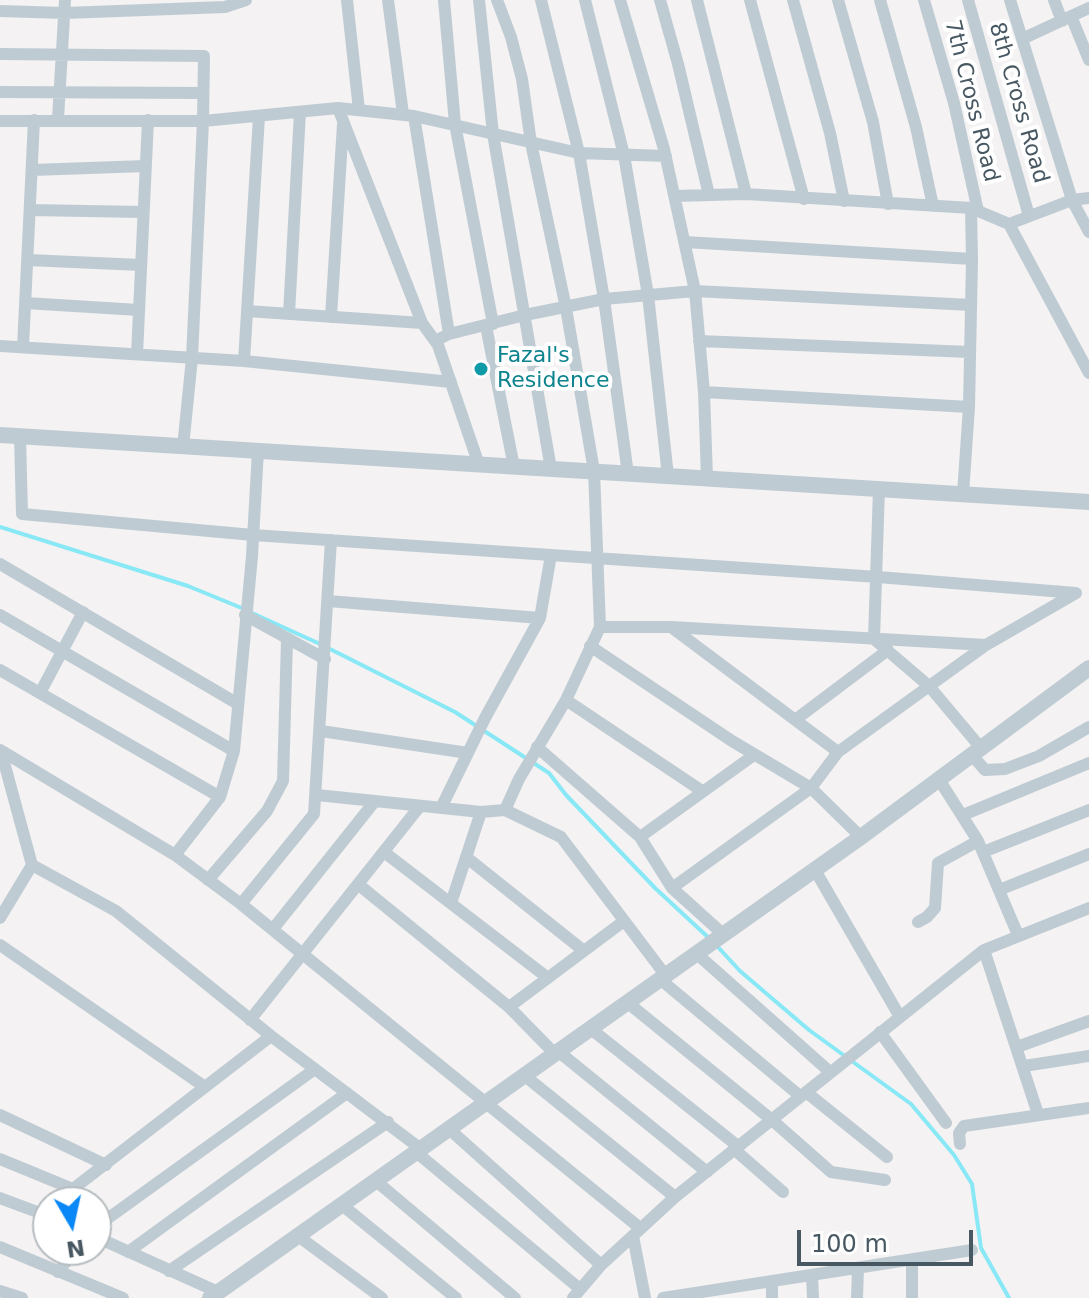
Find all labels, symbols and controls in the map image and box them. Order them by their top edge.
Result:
street label: 7th Cross Road [938,17,1004,185]
street label: 8th Cross Road [982,20,1054,186]
place label: Fazal's Residence [497,343,609,394]
marker: Fazal's Residence [472,360,490,378]
north arrow [32,1186,112,1266]
scale bar [801,1214,977,1264]
text: 100 m [811,1230,888,1258]
text: N [64,1234,87,1262]

